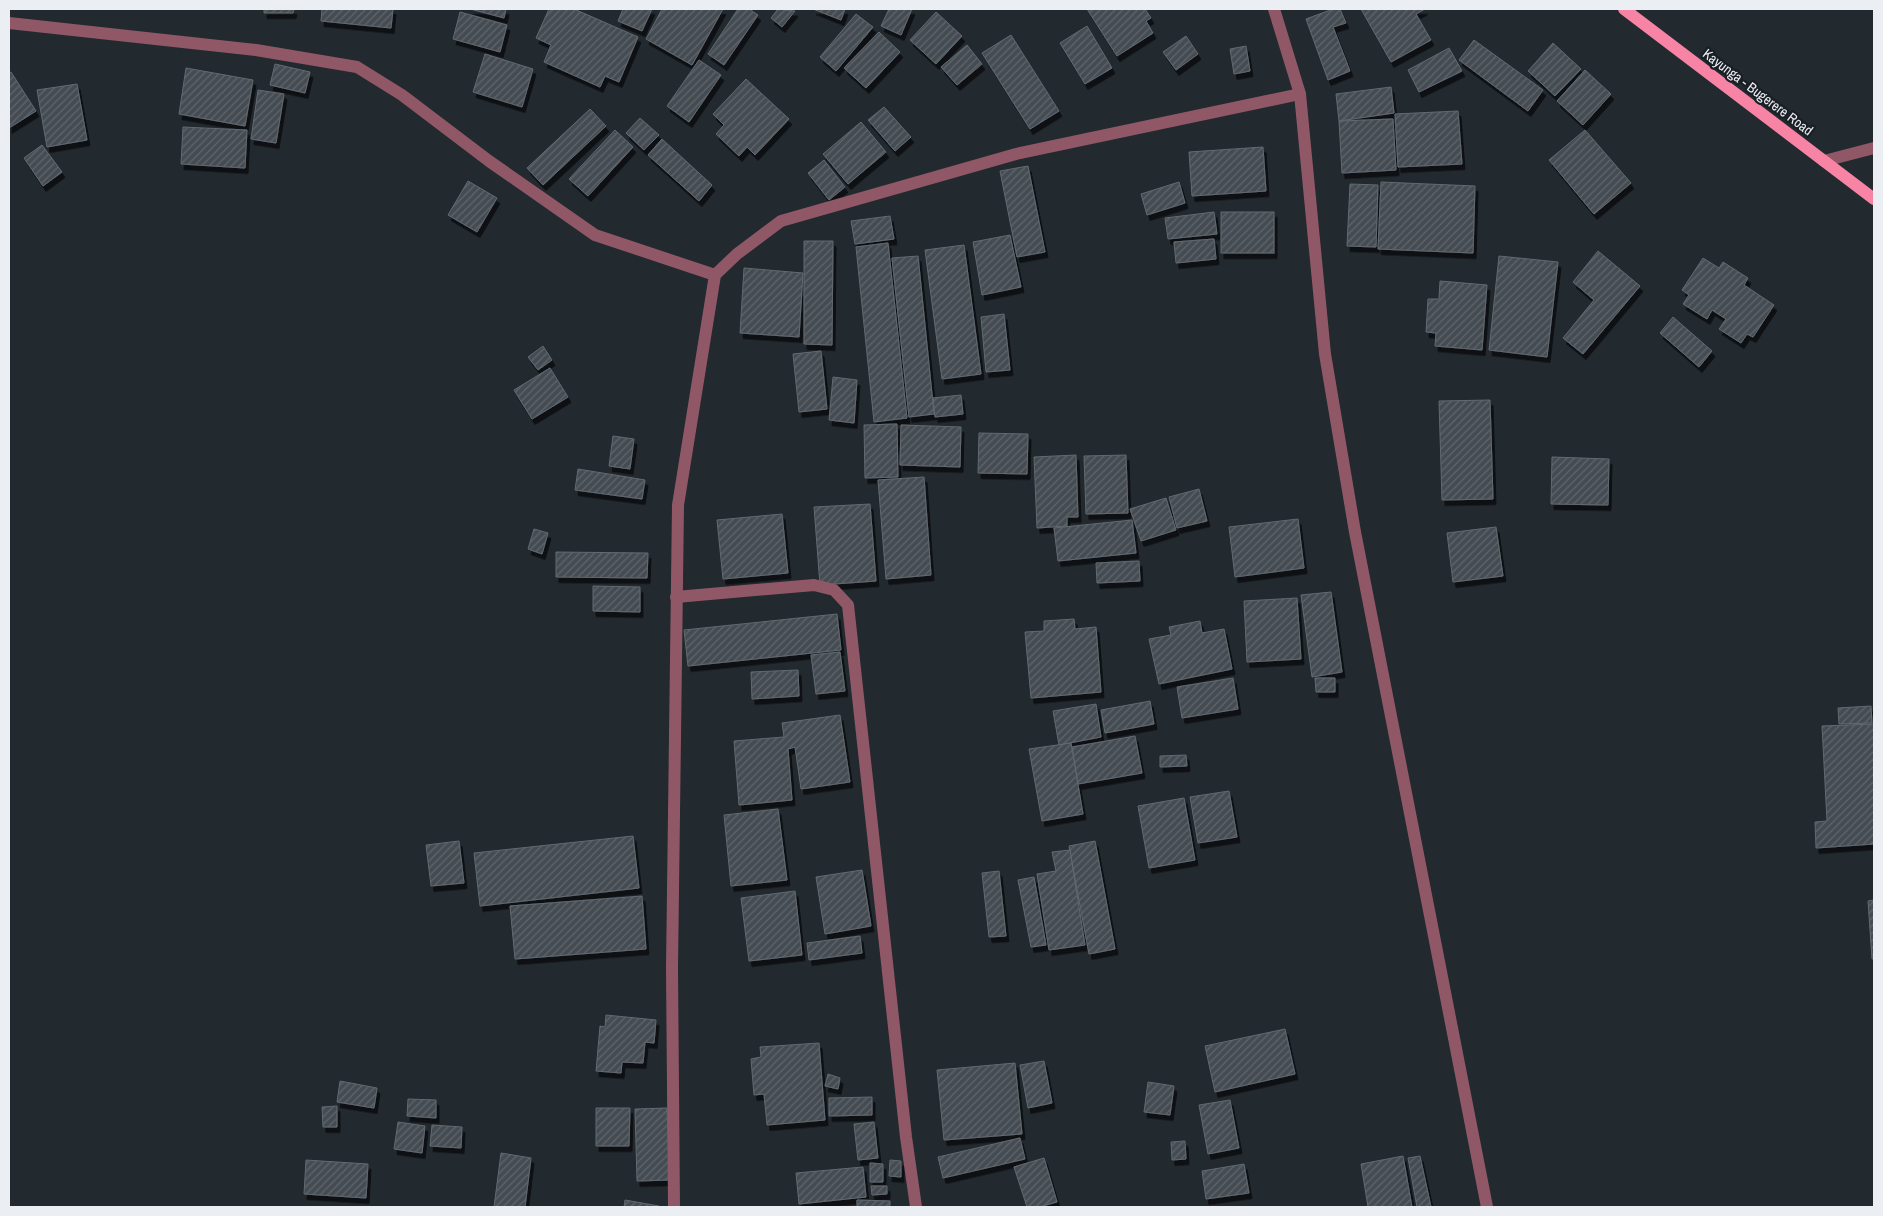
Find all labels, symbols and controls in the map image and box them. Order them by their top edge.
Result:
street label: Kayunga - Bugerere Road [1699,45,1817,139]

